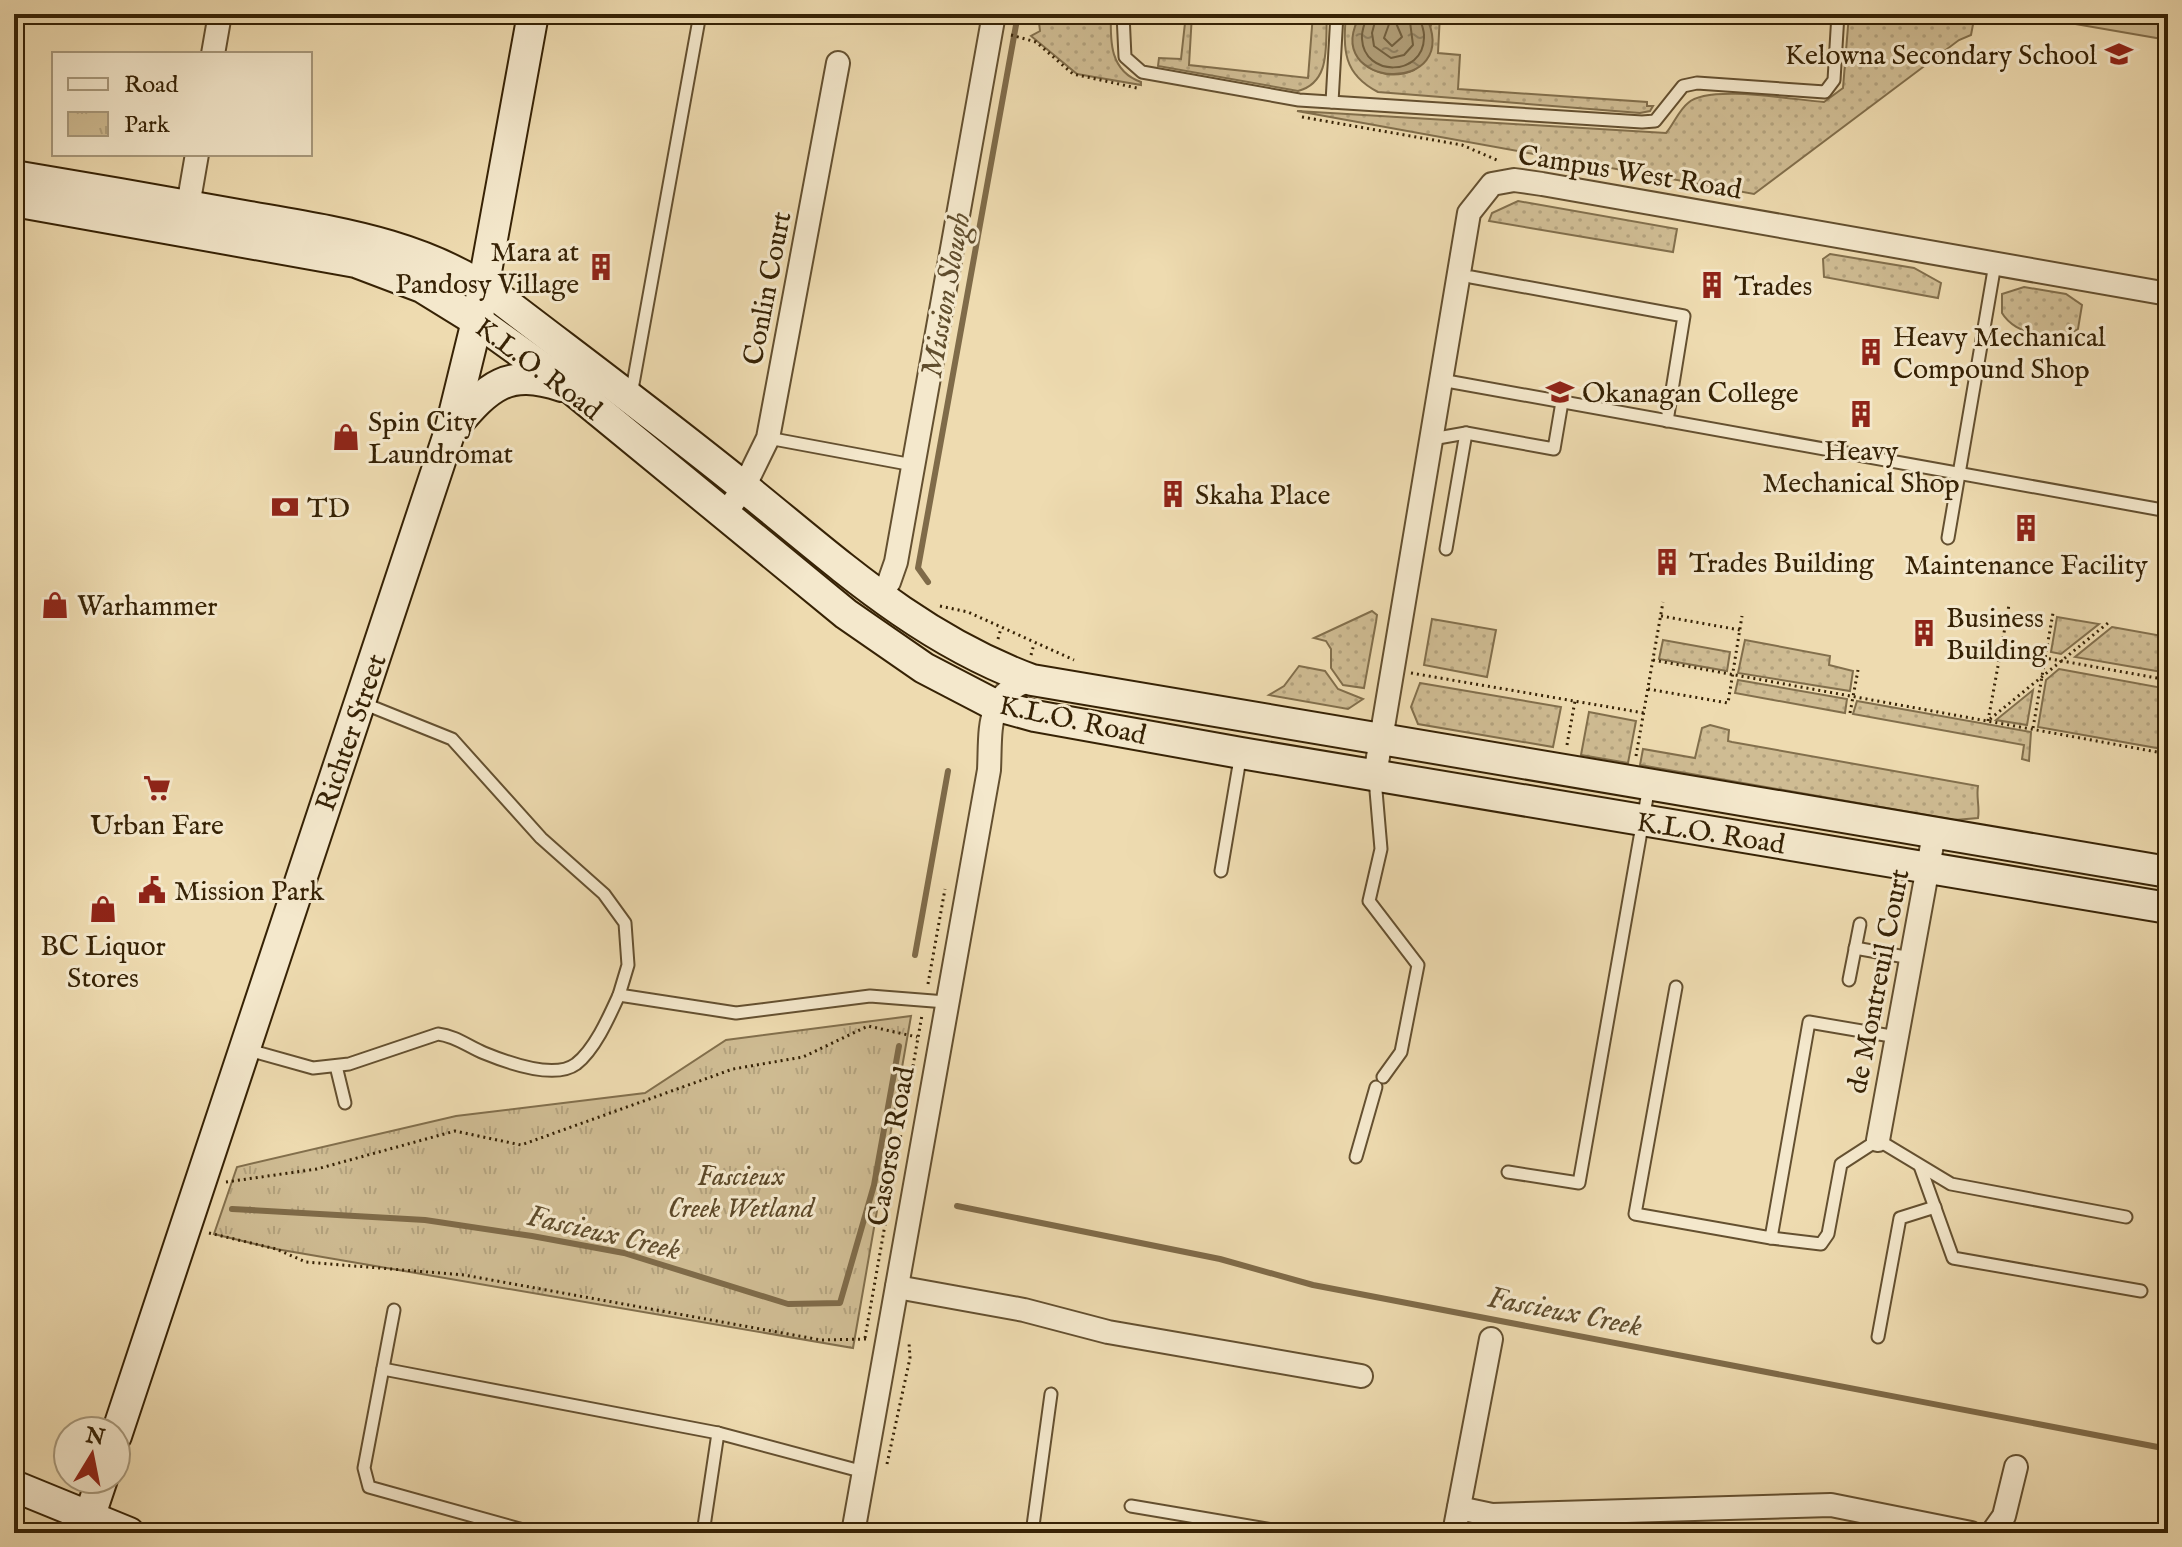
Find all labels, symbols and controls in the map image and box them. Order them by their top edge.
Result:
place label: Kelowna Secondary School [1785,39,2097,74]
school or university icon: Kelowna Secondary School [2104,39,2134,69]
legend [52,52,312,156]
text: Road [124,70,178,101]
text: Park [124,110,170,141]
street label: Campus West Road [1515,138,1744,208]
street label: Conlin Court [736,208,801,368]
water label: Mission Slough [914,209,980,381]
place label: Mara at Pandosy Village [395,236,579,303]
building icon: Mara at Pandosy Village [586,252,616,282]
building icon: Trades [1697,270,1727,300]
place label: Trades [1734,270,1812,305]
street label: K.L.O. Road [467,311,608,429]
place label: Heavy Mechanical Compound Shop [1893,321,2106,388]
building icon: Heavy Mechanical Compound Shop [1856,337,1886,367]
school or university icon: Okanagan College [1545,377,1575,407]
place label: Okanagan College [1582,377,1799,412]
building icon: Heavy Mechanical Shop [1846,399,1876,429]
place label: Spin City Laundromat [368,406,513,473]
shop icon: Spin City Laundromat [331,422,361,452]
place label: Heavy Mechanical Shop [1762,435,1960,502]
building icon: Skaha Place [1158,479,1188,509]
place label: Skaha Place [1195,479,1331,514]
bank icon: TD [270,492,300,522]
place label: TD [307,492,350,527]
building icon: Maintenance Facility [2011,513,2041,543]
building icon: Trades Building [1652,547,1682,577]
place label: Trades Building [1689,547,1875,582]
place label: Maintenance Facility [1904,549,2148,584]
shop icon: Warhammer [40,590,70,620]
place label: Warhammer [77,590,218,625]
place label: Business Building [1946,602,2047,669]
building icon: Business Building [1909,618,1939,648]
street label: Richter Street [309,649,396,816]
street label: K.L.O. Road [996,689,1149,754]
supermarket icon: Urban Fare [142,773,172,803]
street label: K.L.O. Road [1634,805,1787,863]
place label: Urban Fare [90,809,224,844]
street label: de Montreuil Court [1841,866,1918,1097]
public building icon: Mission Park [137,875,167,905]
place label: Mission Park [174,875,325,910]
shop icon: BC Liquor Stores [88,894,118,924]
place label: BC Liquor Stores [40,930,166,997]
street label: Casorso Road [861,1064,924,1229]
park label: Fascieux Creek Wetland [668,1160,816,1227]
water label: Fascieux Creek [523,1198,684,1270]
water label: Fascieux Creek [1484,1279,1645,1347]
north arrow [52,1415,132,1495]
text: N [82,1422,107,1453]

